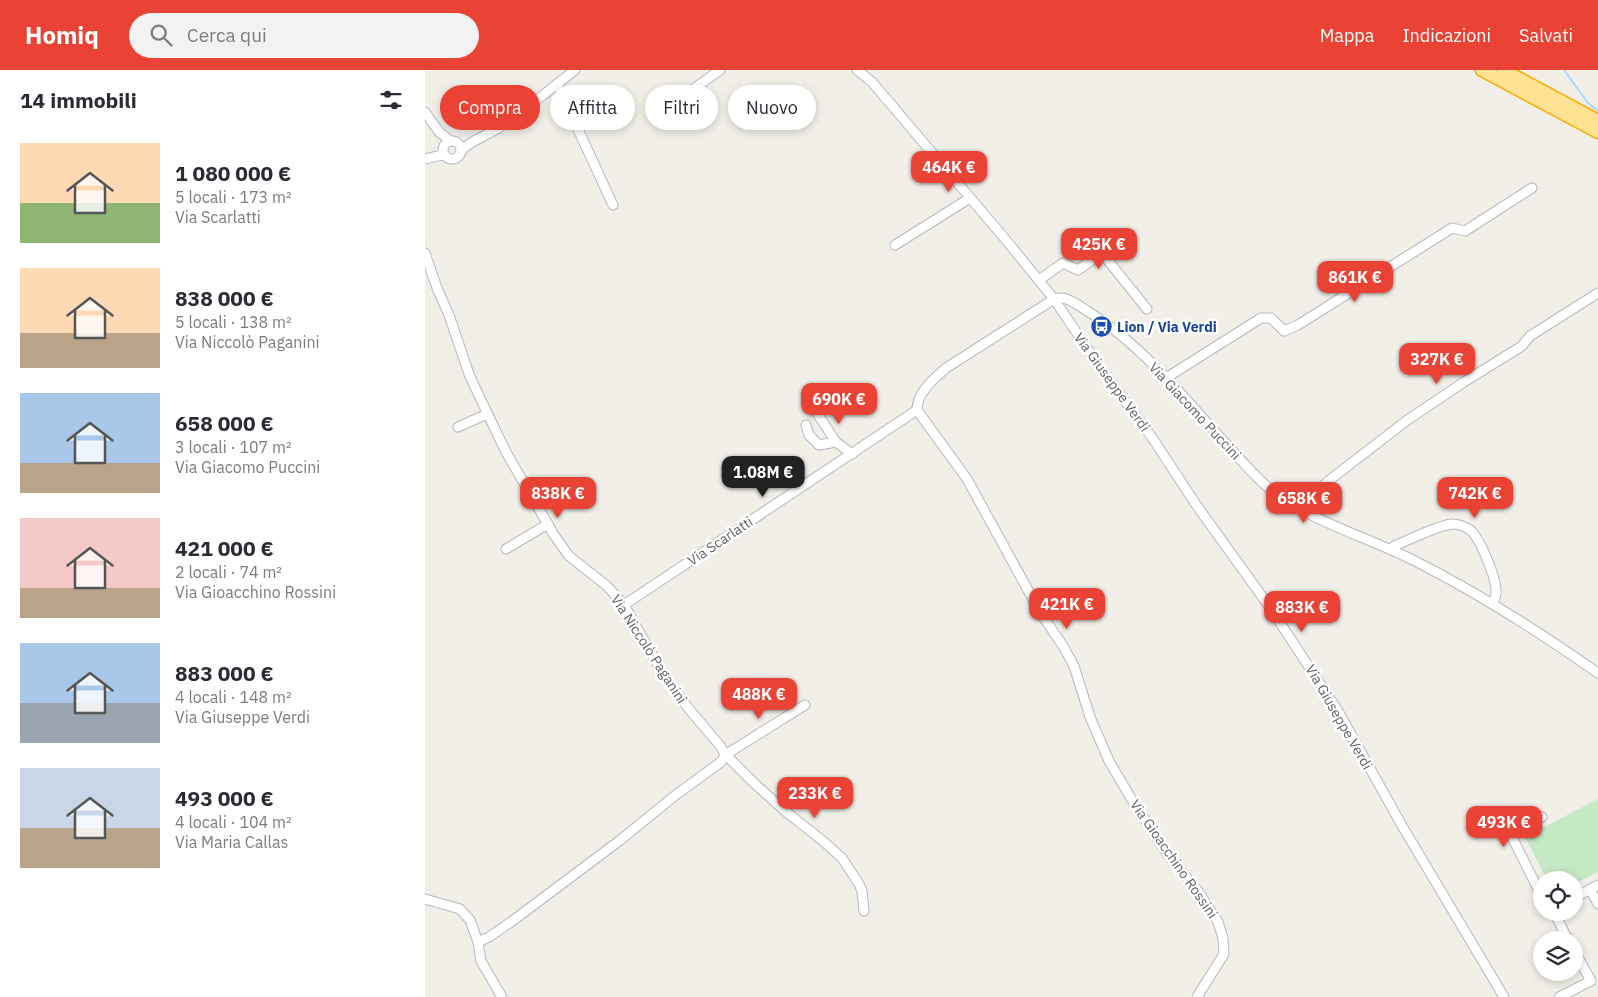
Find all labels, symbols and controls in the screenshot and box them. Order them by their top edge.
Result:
search box [129,13,479,58]
text: Homiq [25,19,99,51]
icon: search [147,21,175,49]
text: Cerca qui [187,23,267,47]
text: Mappa [1320,24,1374,47]
text: Indicazioni [1402,24,1491,47]
text: Salvati [1519,24,1573,47]
chip: Compra [440,85,540,130]
chip: Affitta [550,85,635,130]
chip: Filtri [645,85,718,130]
chip: Nuovo [728,85,816,130]
text: 14 immobili [20,86,137,114]
icon: filters [377,86,405,114]
pin: 464K € [908,150,990,193]
text: 464K € [922,157,976,177]
text: 1 080 000 € [175,159,291,187]
icon: home [60,163,120,223]
text: 5 locali · 173 m² [175,187,291,207]
text: Via Scarlatti [175,207,261,227]
pin: 425K € [1058,228,1140,270]
text: 425K € [1072,234,1126,254]
pin: 861K € [1314,260,1396,303]
text: 861K € [1328,267,1382,287]
text: 838 000 € [175,284,274,312]
icon: home [60,288,120,348]
text: 5 locali · 138 m² [175,312,291,332]
bus stop icon: Lion / Via Verdi [1089,315,1113,339]
place label: Lion / Via Verdi [1117,318,1217,336]
street label: Via Giuseppe Verdi [1070,329,1154,435]
text: Via Niccolò Paganini [175,332,320,352]
pin: 327K € [1396,342,1478,385]
text: 327K € [1410,349,1464,369]
street label: Via Giacomo Puccini [1145,358,1245,464]
pin: 690K € [798,382,880,425]
text: 690K € [812,389,866,409]
text: 658 000 € [175,409,274,437]
icon: home [60,413,120,473]
text: 3 locali · 107 m² [175,437,291,457]
pin: 1.08M € [717,456,809,498]
text: Via Giacomo Puccini [175,457,320,477]
text: 1.08M € [733,462,793,482]
pin: 838K € [517,476,599,519]
pin: 742K € [1434,476,1516,519]
pin: 658K € [1263,482,1345,524]
text: 838K € [531,483,585,503]
text: 742K € [1448,483,1502,503]
text: 658K € [1277,488,1331,508]
street label: Via Scarlatti [684,513,756,569]
text: 421 000 € [175,534,274,562]
icon: home [60,538,120,598]
text: 2 locali · 74 m² [175,562,282,582]
text: Via Gioacchino Rossini [175,582,336,602]
pin: 421K € [1026,588,1108,630]
pin: 883K € [1261,590,1343,633]
street label: Via Niccolò Paganini [607,591,691,707]
text: 421K € [1040,594,1094,614]
text: 883K € [1275,597,1329,617]
text: 883 000 € [175,659,274,687]
street label: Via Giuseppe Verdi [1302,661,1376,773]
icon: home [60,663,120,723]
pin: 488K € [718,678,800,720]
text: 488K € [732,684,786,704]
text: 4 locali · 148 m² [175,687,291,707]
text: Via Giuseppe Verdi [175,707,310,727]
pin: 233K € [774,776,856,819]
text: 233K € [788,783,842,803]
text: 493 000 € [175,784,274,812]
icon: home [60,788,120,848]
street label: Via Gioacchino Rossini [1126,796,1222,922]
pin: 493K € [1463,806,1545,848]
text: 4 locali · 104 m² [175,812,291,832]
text: 493K € [1477,812,1531,832]
text: Via Maria Callas [175,832,288,852]
map controls [1533,871,1583,981]
button: locate [1533,871,1583,921]
button: layers [1533,931,1583,981]

